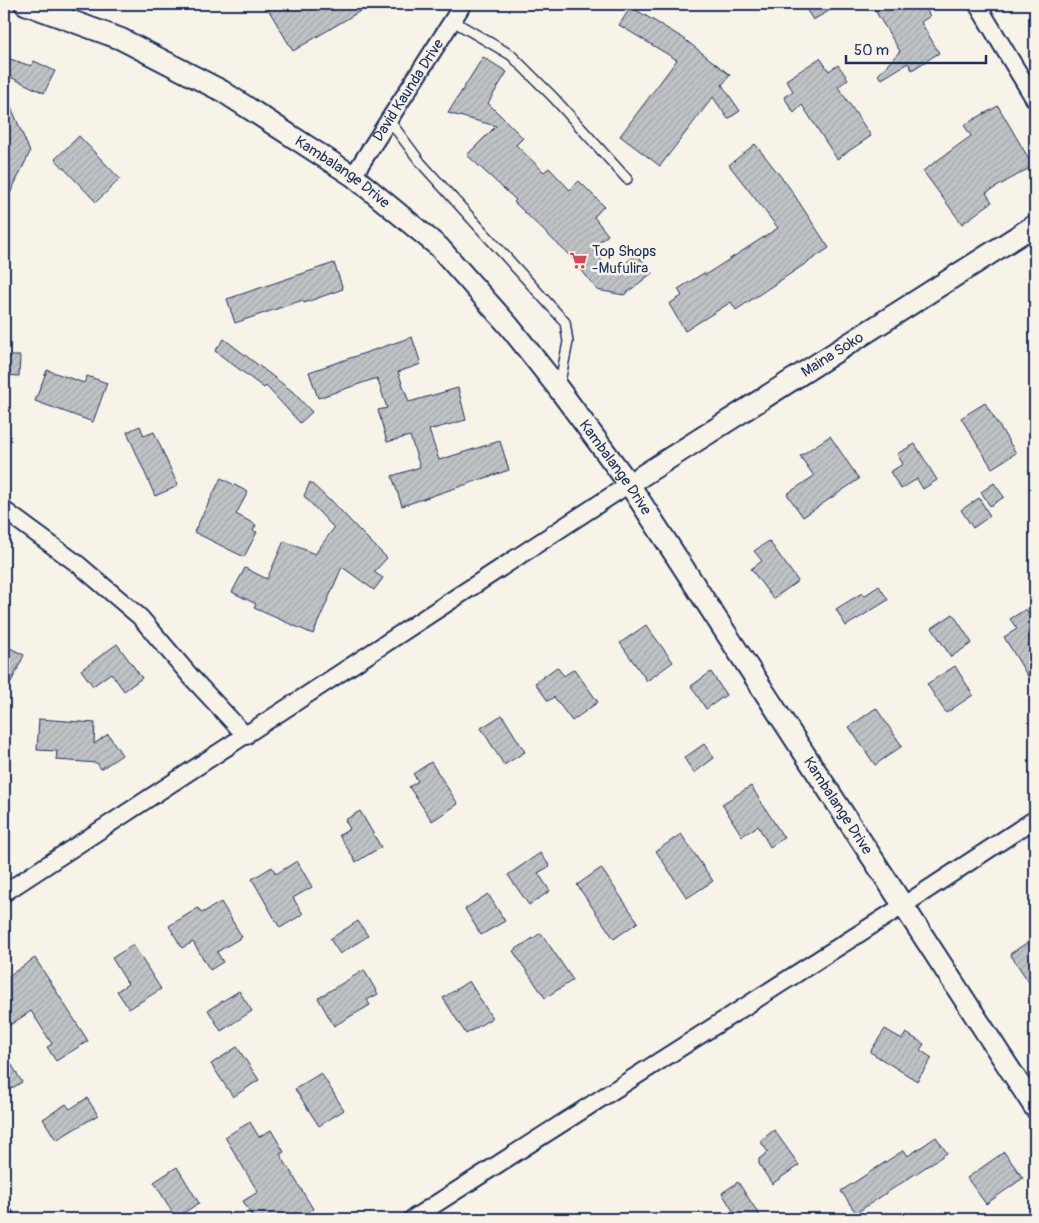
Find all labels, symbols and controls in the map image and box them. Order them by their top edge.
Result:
scale bar [846,32,986,64]
street label: David Kaunda Drive [369,35,448,145]
text: 50 m [854,41,889,60]
street label: Kambalange Drive [291,132,394,213]
place label: Top Shops -Mufulira [592,242,656,278]
supermarket icon: Top Shops -Mufulira [568,250,588,270]
street label: Maina Soko [798,328,867,382]
street label: Kambalange Drive [575,416,656,519]
street label: Kambalange Drive [799,753,877,859]

